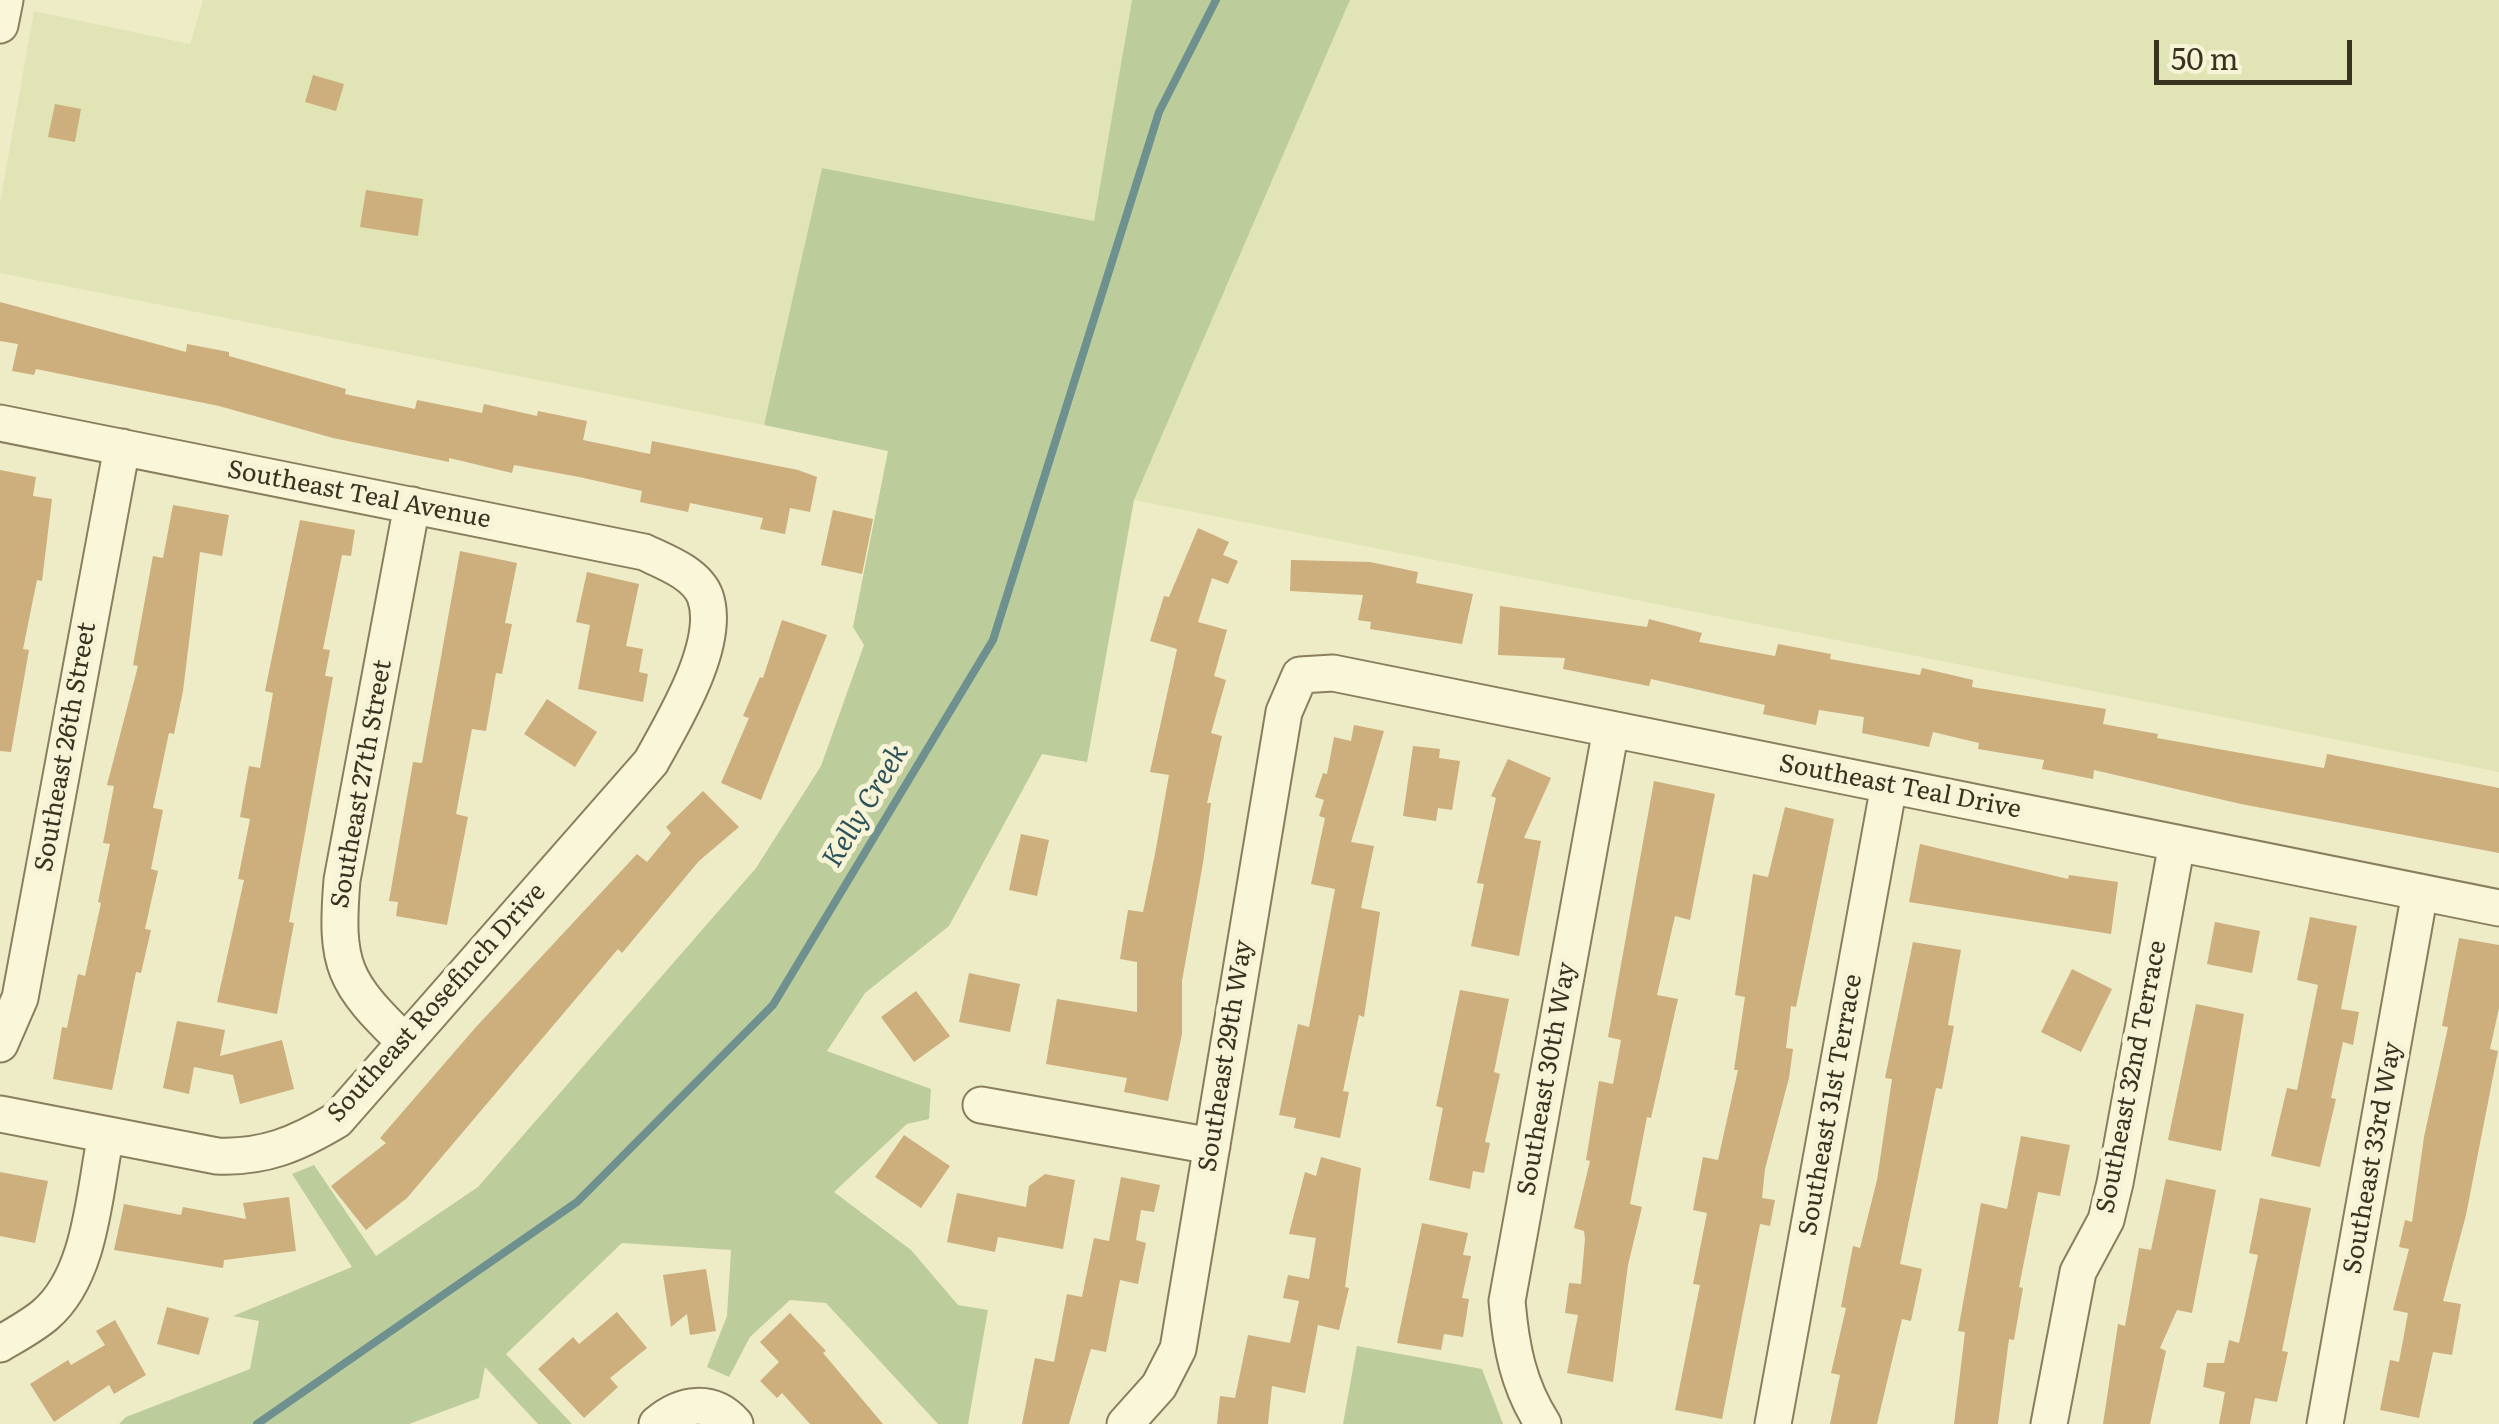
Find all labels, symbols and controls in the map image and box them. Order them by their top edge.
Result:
scale bar [2159,20,2356,82]
text: 50 m [2171,35,2239,79]
street label: Southeast Teal Avenue [225,455,493,535]
street label: Southeast 26th Street [29,620,103,874]
street label: Southeast 27th Street [325,657,399,911]
water label: Kelly Creek [816,738,916,874]
street label: Southeast Teal Drive [1777,749,2023,825]
street label: Southeast Rosefinch Drive [322,877,552,1129]
street label: Southeast 29th Way [1193,938,1259,1174]
street label: Southeast 32nd Terrace [2091,938,2173,1216]
street label: Southeast 30th Way [1512,960,1582,1198]
street label: Southeast 31st Terrace [1793,972,1869,1238]
street label: Southeast 33rd Way [2338,1040,2408,1276]

